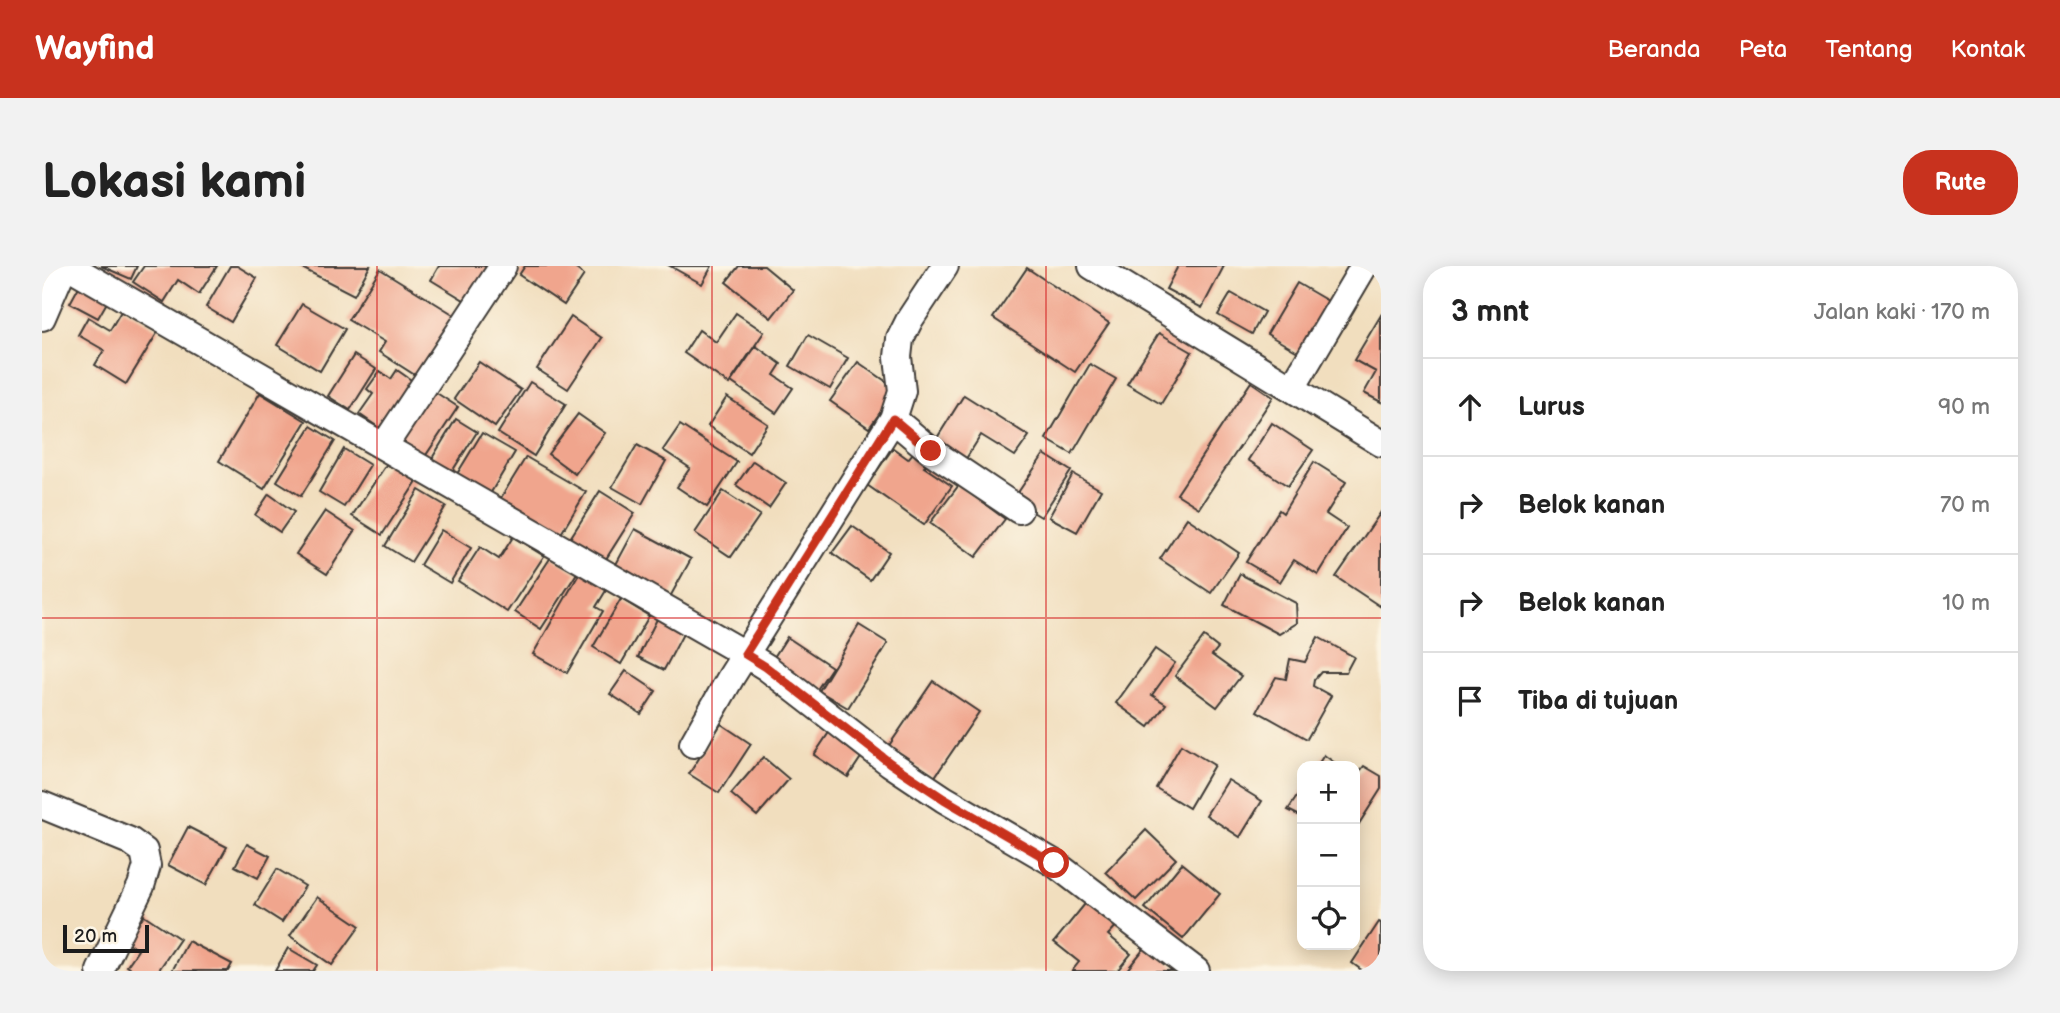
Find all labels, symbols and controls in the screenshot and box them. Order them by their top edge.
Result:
text: Wayfind [35,29,154,69]
text: Beranda [1607,35,1701,64]
text: Peta [1739,35,1787,64]
text: Tentang [1825,35,1913,64]
text: Kontak [1951,35,2025,64]
button: Rute [1903,150,2018,215]
text: Lokasi kami [42,153,306,212]
text: 3 mnt [1451,294,1529,330]
text: Jalan kaki · 170 m [1814,298,1990,326]
icon: ahead [1451,388,1489,426]
text: Lurus [1518,392,1585,423]
text: 90 m [1938,393,1990,421]
route end [915,435,946,466]
icon: right [1451,486,1489,524]
text: Belok kanan [1518,490,1665,521]
text: 70 m [1940,491,1990,519]
icon: right [1451,584,1489,622]
text: Belok kanan [1518,588,1665,619]
text: 10 m [1942,589,1990,617]
icon: arrive [1451,682,1489,720]
text: Tiba di tujuan [1518,686,1678,717]
map controls [1297,761,1360,950]
button: + [1297,761,1360,824]
button: − [1297,824,1360,887]
route start [1038,847,1069,878]
button: locate [1297,887,1360,950]
scale bar [63,922,149,954]
text: 20 m [74,925,117,948]

